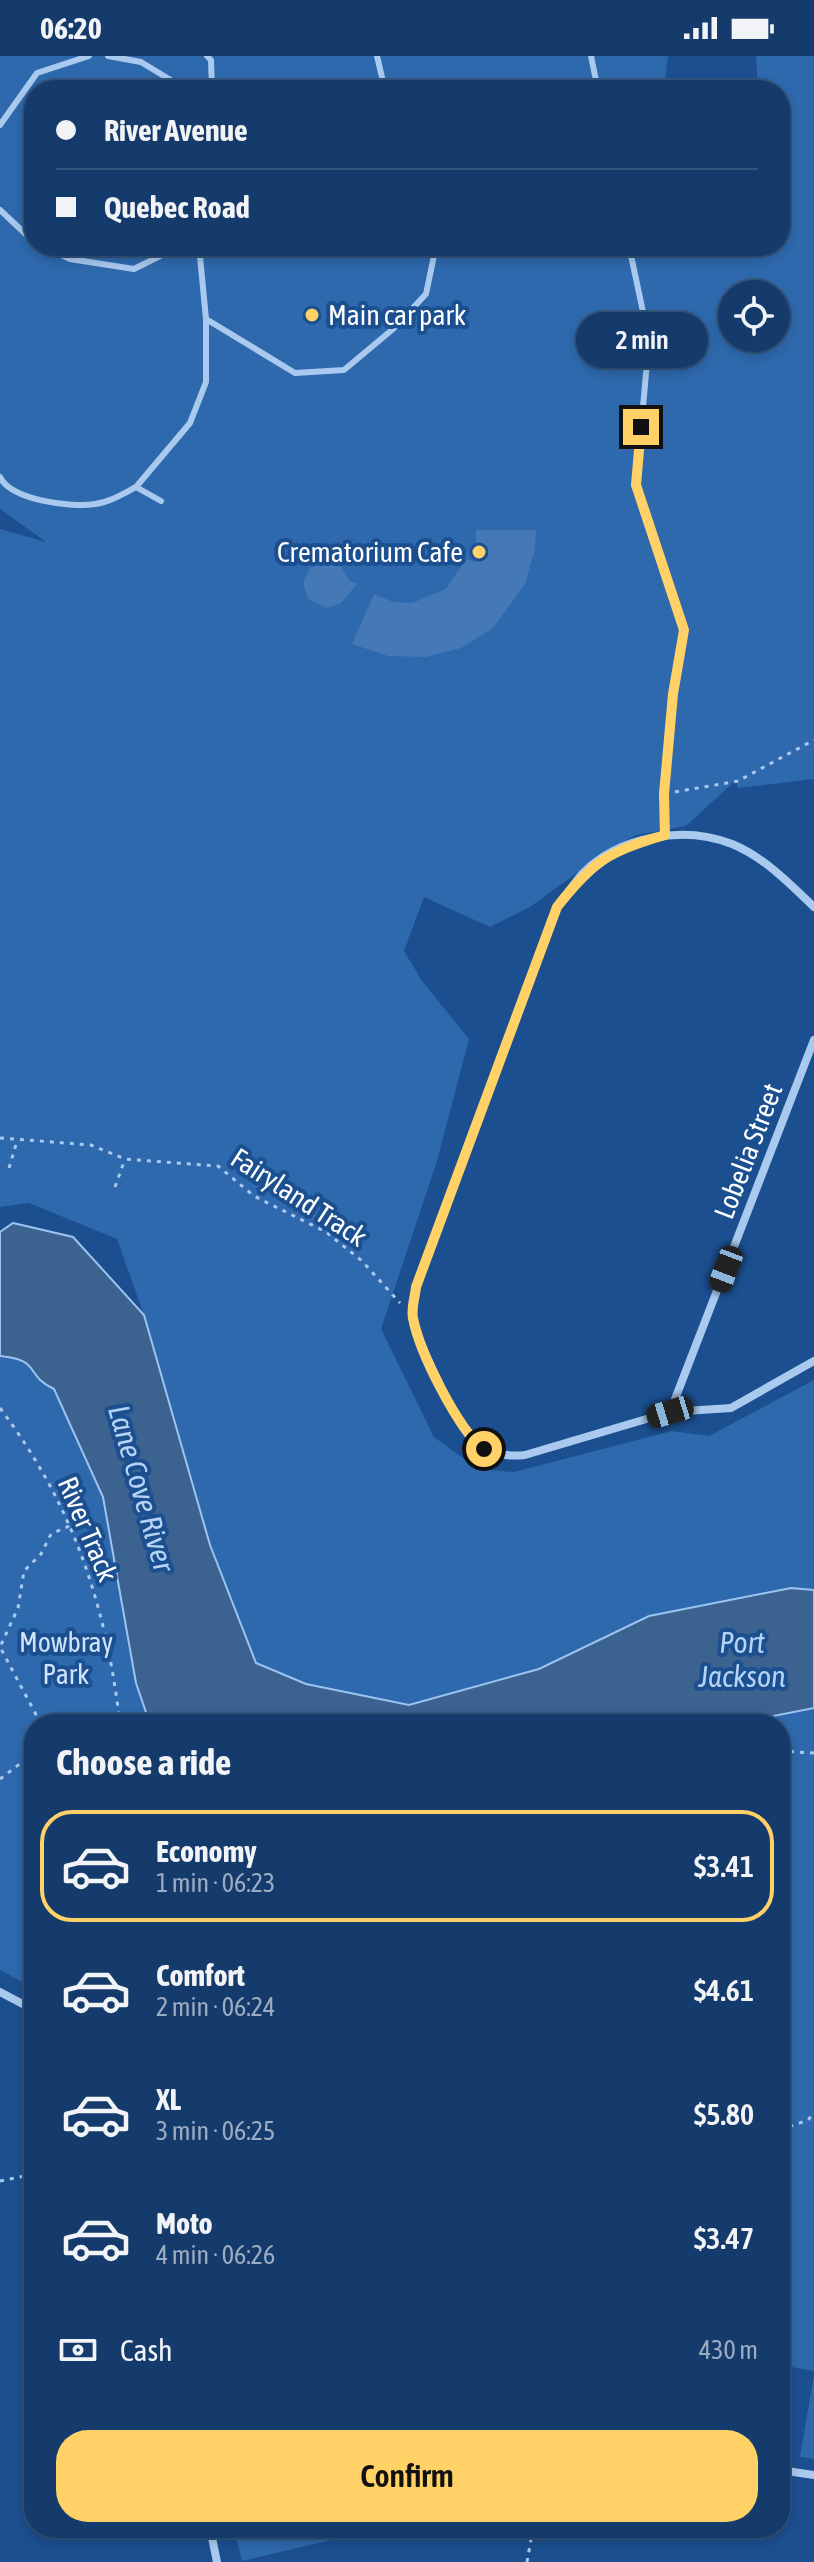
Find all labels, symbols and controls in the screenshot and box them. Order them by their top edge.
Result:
text: 06:20 [40,11,102,45]
text: River Avenue [104,113,248,147]
text: Quebec Road [104,190,250,224]
map controls [718,280,790,352]
button: locate [718,280,790,352]
place label: Main car park [328,299,466,331]
marker: Main car park [303,306,321,324]
callout: 2 min [575,311,707,367]
text: 2 min [615,325,669,355]
route end [623,409,659,445]
place label: Crematorium Cafe [277,536,463,568]
marker: Crematorium Cafe [470,543,488,561]
street label: Lobelia Street [708,1079,788,1223]
street label: Fairyland Track [225,1141,373,1253]
car [706,1242,746,1296]
car [644,1394,696,1430]
water label: Lane Cove River [102,1401,182,1576]
route start [466,1431,502,1467]
street label: River Track [52,1472,124,1586]
water label: Port Jackson [697,1625,786,1693]
park label: Mowbray Park [19,1626,113,1690]
text: Choose a ride [56,1741,231,1783]
icon: car [60,1830,132,1902]
text: Economy [156,1834,257,1868]
text: $3.41 [694,1849,754,1883]
text: 1 min · 06:23 [156,1868,275,1898]
icon: car [60,1954,132,2026]
text: Comfort [156,1958,245,1992]
text: $4.61 [694,1973,754,2007]
text: 2 min · 06:24 [156,1992,275,2022]
icon: car [60,2078,132,2150]
text: XL [156,2082,181,2116]
text: $5.80 [694,2097,754,2131]
text: 3 min · 06:25 [156,2116,275,2146]
icon: car [60,2202,132,2274]
text: Moto [156,2206,213,2240]
text: $3.47 [694,2221,754,2255]
text: 4 min · 06:26 [156,2240,275,2270]
icon: cash [56,2328,100,2372]
text: Cash [120,2333,173,2367]
text: 430 m [699,2335,758,2365]
button: Confirm [56,2430,758,2522]

